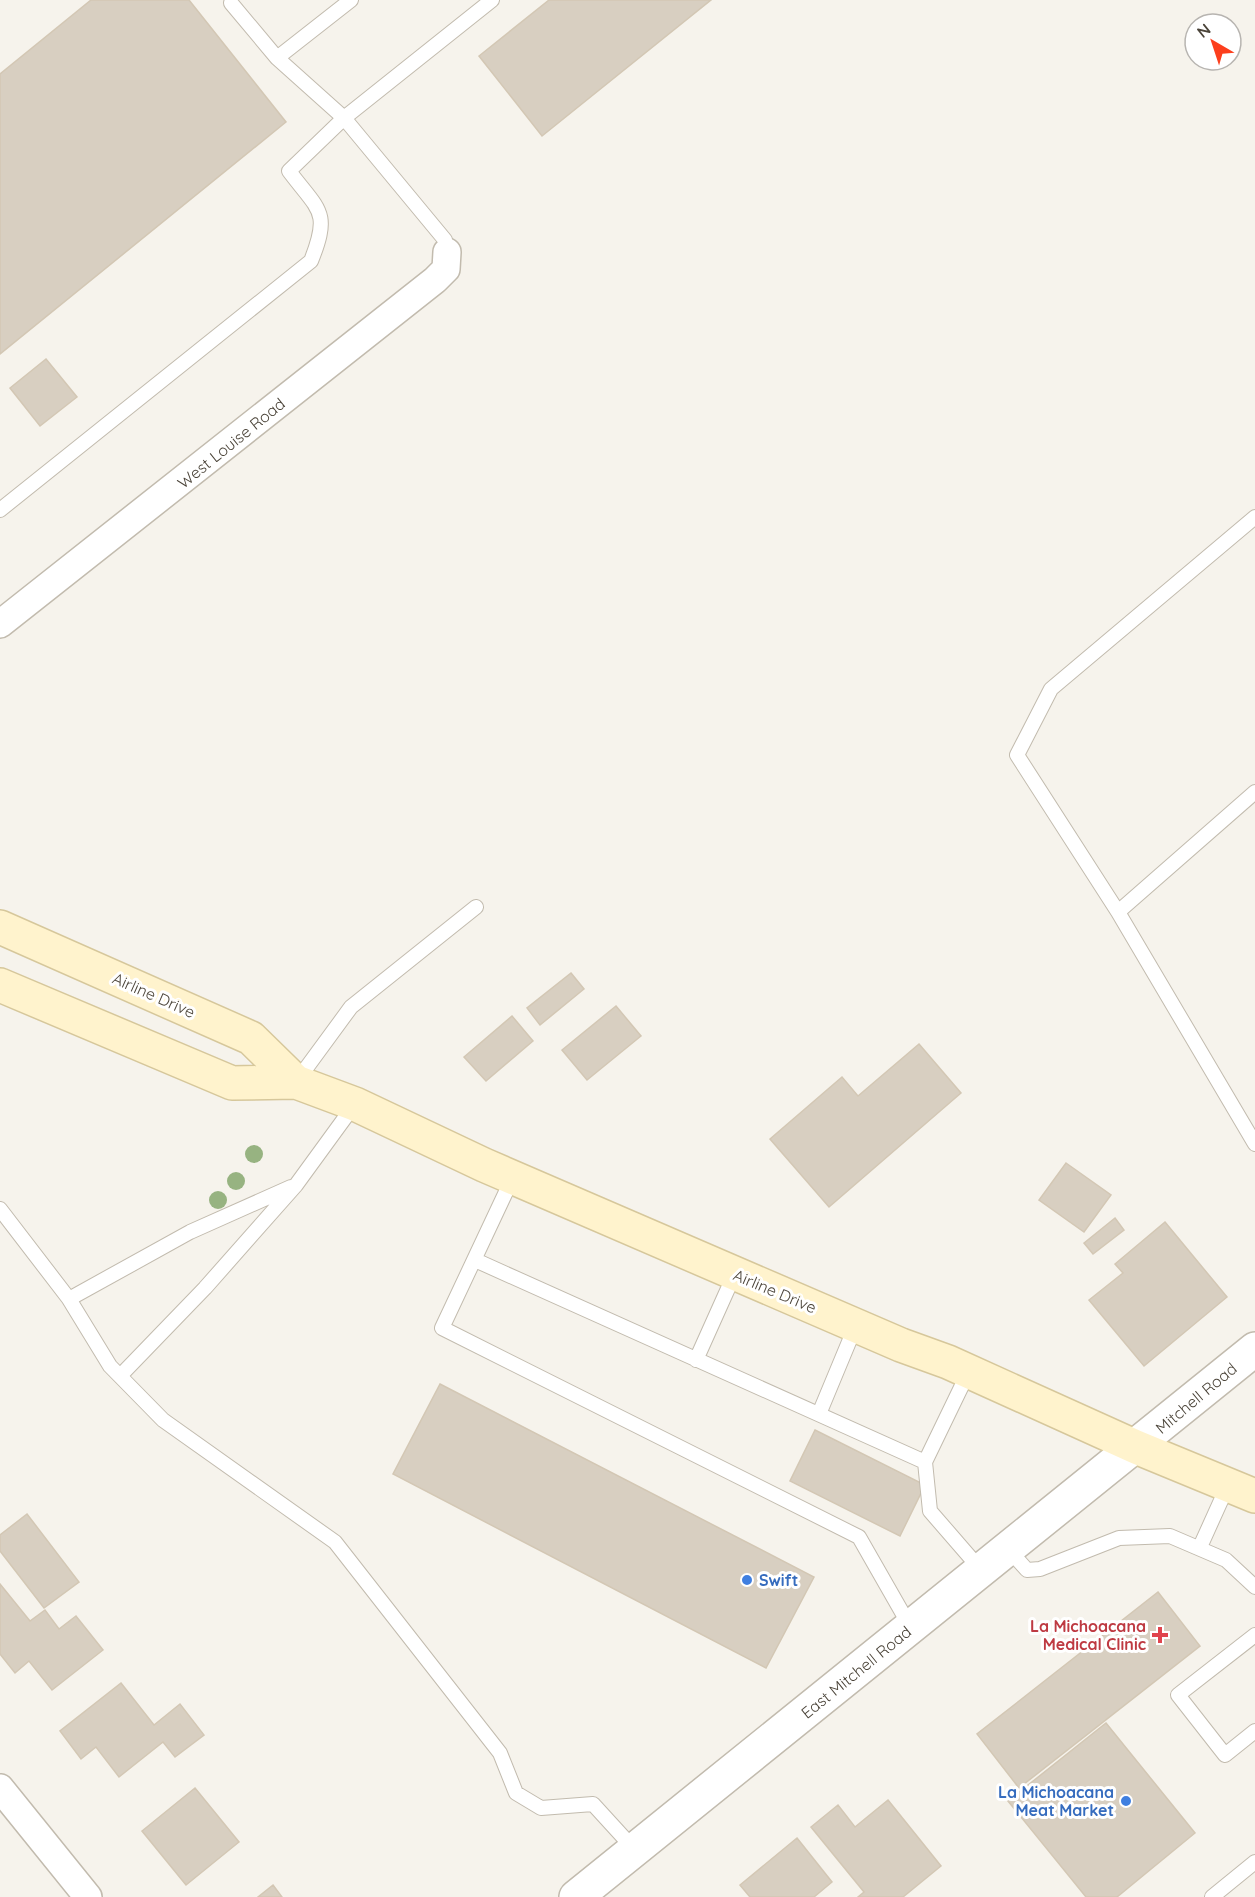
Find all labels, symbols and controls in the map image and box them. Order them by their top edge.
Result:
north arrow [1183,12,1243,72]
text: N [1193,19,1214,42]
street label: West Louise Road [173,393,289,493]
street label: Airline Drive [110,968,198,1022]
street label: Airline Drive [730,1265,820,1317]
street label: Mitchell Road [1151,1358,1241,1438]
place label: Swift [759,1570,798,1590]
marker: Swift [740,1573,754,1587]
place label: La Michoacana Medical Clinic [1030,1616,1146,1654]
street label: East Mitchell Road [797,1621,915,1723]
marker: La Michoacana Medical Clinic [1151,1626,1169,1644]
place label: La Michoacana Meat Market [998,1782,1114,1820]
marker: La Michoacana Meat Market [1119,1794,1133,1808]

